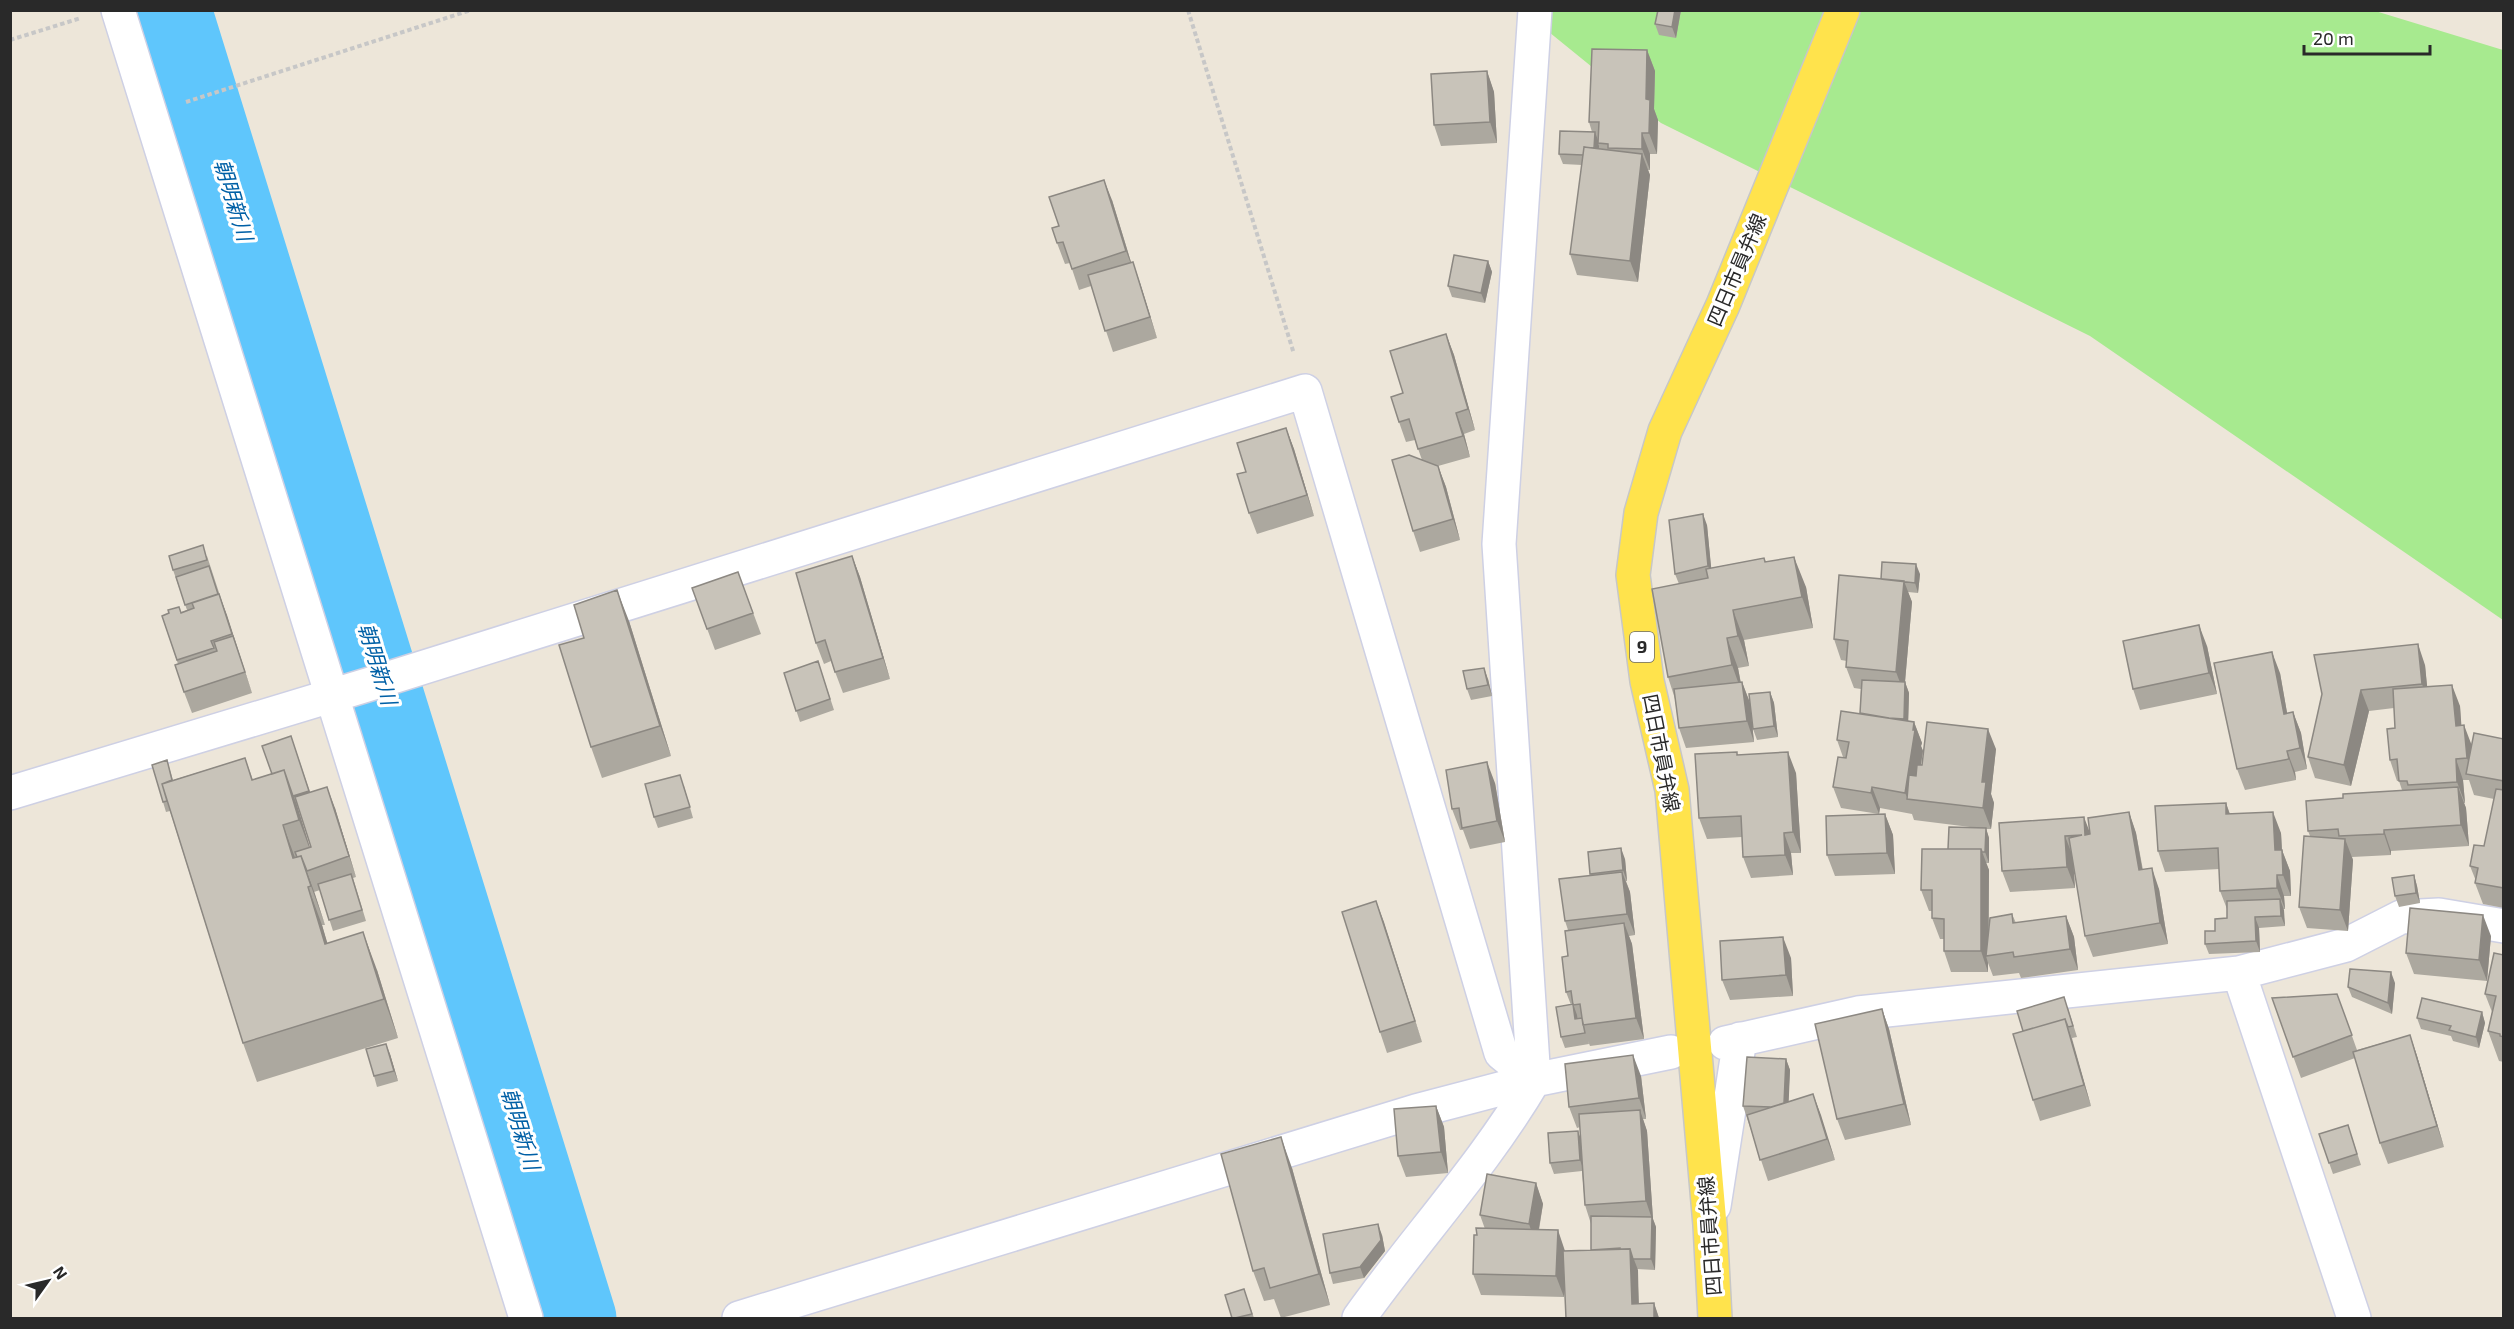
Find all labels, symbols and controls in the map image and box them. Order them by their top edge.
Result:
scale bar [2304,18,2430,56]
text: 20 m [2313,27,2354,49]
water label: 朝明新川 [210,156,259,245]
street label: 四日市員弁線 [1702,210,1771,330]
water label: 朝明新川 [354,620,403,709]
road number: 9 [1630,632,1654,662]
street label: 四日市員弁線 [1639,692,1685,814]
water label: 朝明新川 [497,1085,546,1174]
street label: 四日市員弁線 [1693,1175,1725,1297]
north arrow [18,1251,78,1311]
text: N [50,1262,72,1282]

